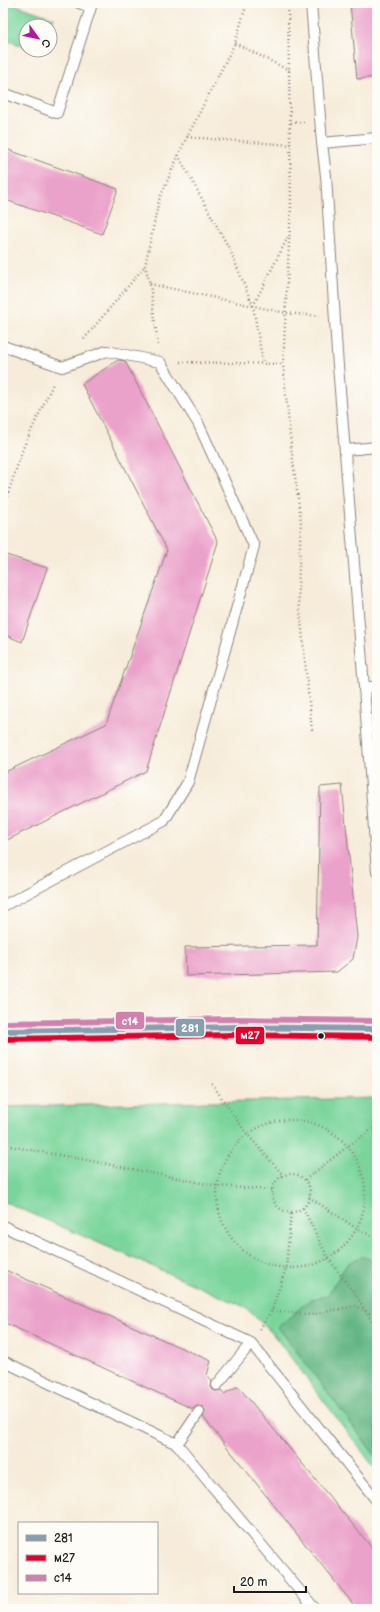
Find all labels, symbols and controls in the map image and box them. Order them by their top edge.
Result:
north arrow [18,18,58,58]
text: С [38,36,54,50]
line badge: с14 [115,1011,145,1030]
text: с14 [122,1015,139,1028]
line badge: 281 [175,1018,205,1037]
text: 281 [181,1022,199,1035]
line badge: м27 [235,1026,265,1045]
text: м27 [240,1029,260,1042]
unlabelled marker [316,1031,326,1041]
legend [18,1522,158,1594]
text: 281 [54,1531,73,1546]
text: м27 [54,1551,75,1566]
scale bar [234,1568,306,1594]
text: с14 [54,1571,73,1586]
text: 20 m [240,1575,267,1590]

